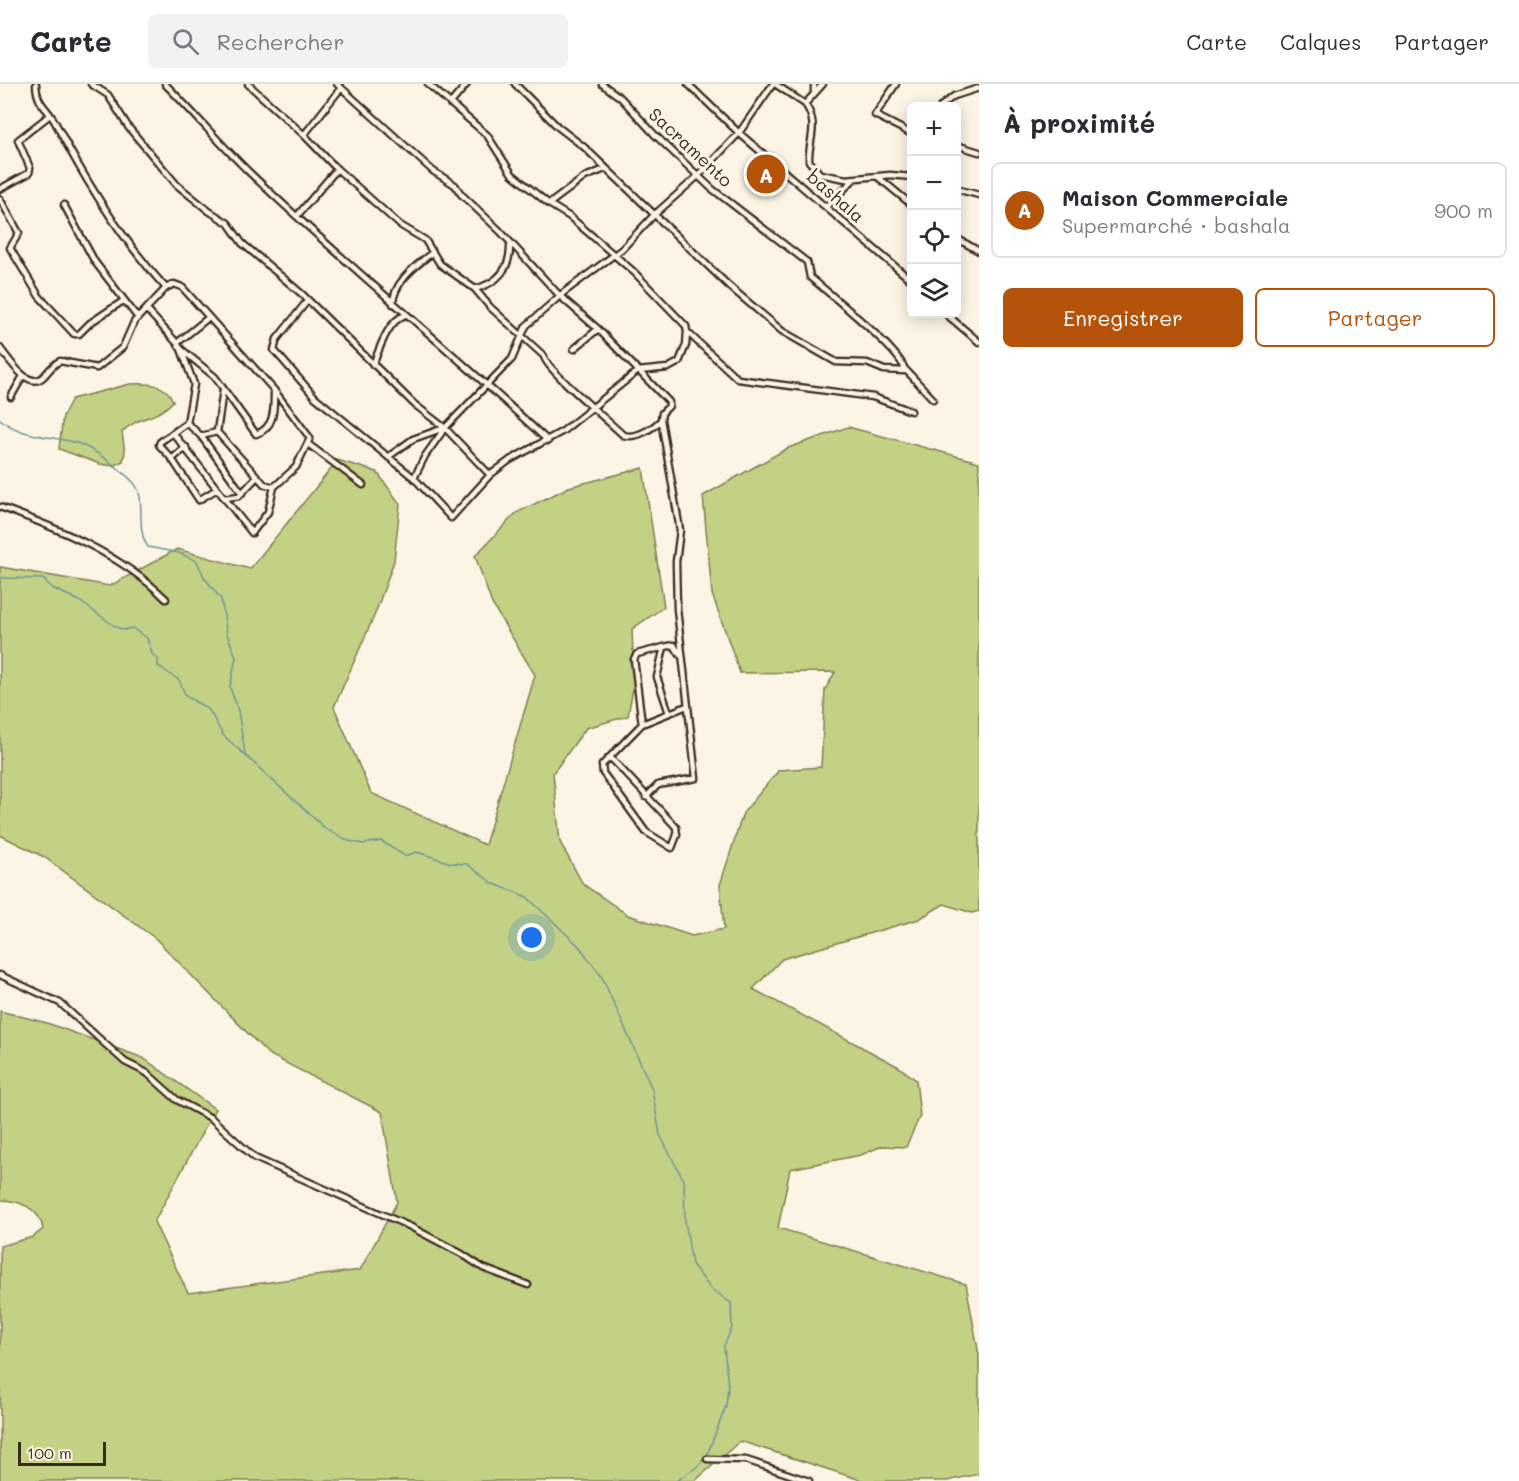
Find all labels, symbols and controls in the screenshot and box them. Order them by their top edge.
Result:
search box [148,14,568,68]
text: Carte [30,23,112,59]
icon: search [169,25,202,58]
text: Rechercher [217,27,344,56]
text: Carte [1186,28,1247,55]
text: Calques [1280,28,1362,55]
text: Partager [1395,28,1489,55]
street label: Sacramento [644,102,738,192]
map controls [907,102,961,318]
button: + [907,102,961,156]
text: À proximité [1003,106,1155,140]
pin: A [746,152,786,196]
button: − [907,156,961,210]
street label: bashala [802,164,870,228]
text: Maison Commerciale [1062,183,1288,212]
text: A [1018,197,1031,223]
text: 900 m [1434,197,1493,223]
button: locate [907,210,961,264]
text: Supermarché · bashala [1062,212,1290,238]
button: layers [907,264,961,318]
button: Enregistrer [1003,288,1243,347]
button: Partager [1255,288,1495,347]
your location [517,923,546,952]
scale bar [18,1439,106,1466]
text: 100 m [27,1442,72,1463]

